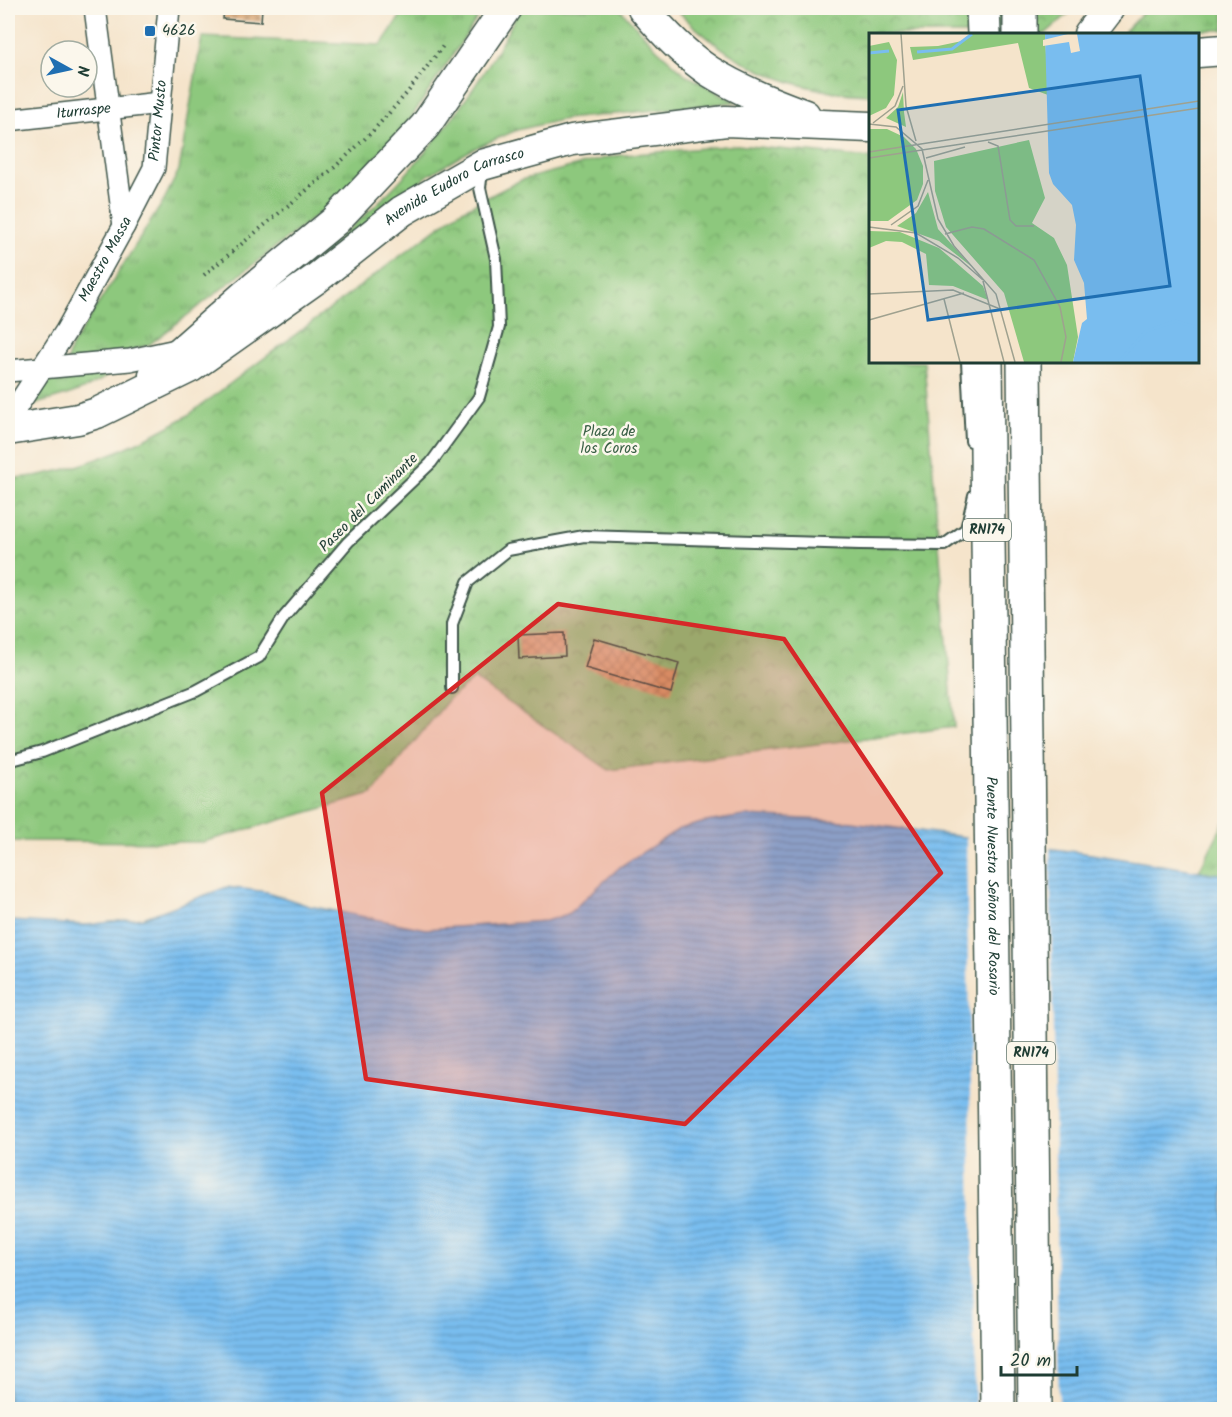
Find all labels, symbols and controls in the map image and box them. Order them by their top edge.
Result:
place label: 4626 [162,19,196,43]
marker: 4626 [143,24,157,38]
inset map [869,33,1199,363]
north arrow [39,39,99,99]
text: N [69,64,95,78]
street label: Pintor Musto [143,79,174,162]
street label: Iturraspe [55,97,112,127]
street label: Avenida Eudoro Carrasco [379,142,527,233]
street label: Maestro Massa [72,212,139,307]
park label: Plaza de los Coros [581,420,638,461]
street label: Paseo del Caminante [314,448,424,558]
road number: RN174 [963,519,1011,541]
street label: Puente Nuestra Señora del Rosario [979,776,1005,996]
road number: RN174 [1007,1042,1055,1064]
scale bar [1001,1339,1078,1377]
text: 20 m [1010,1347,1051,1376]

